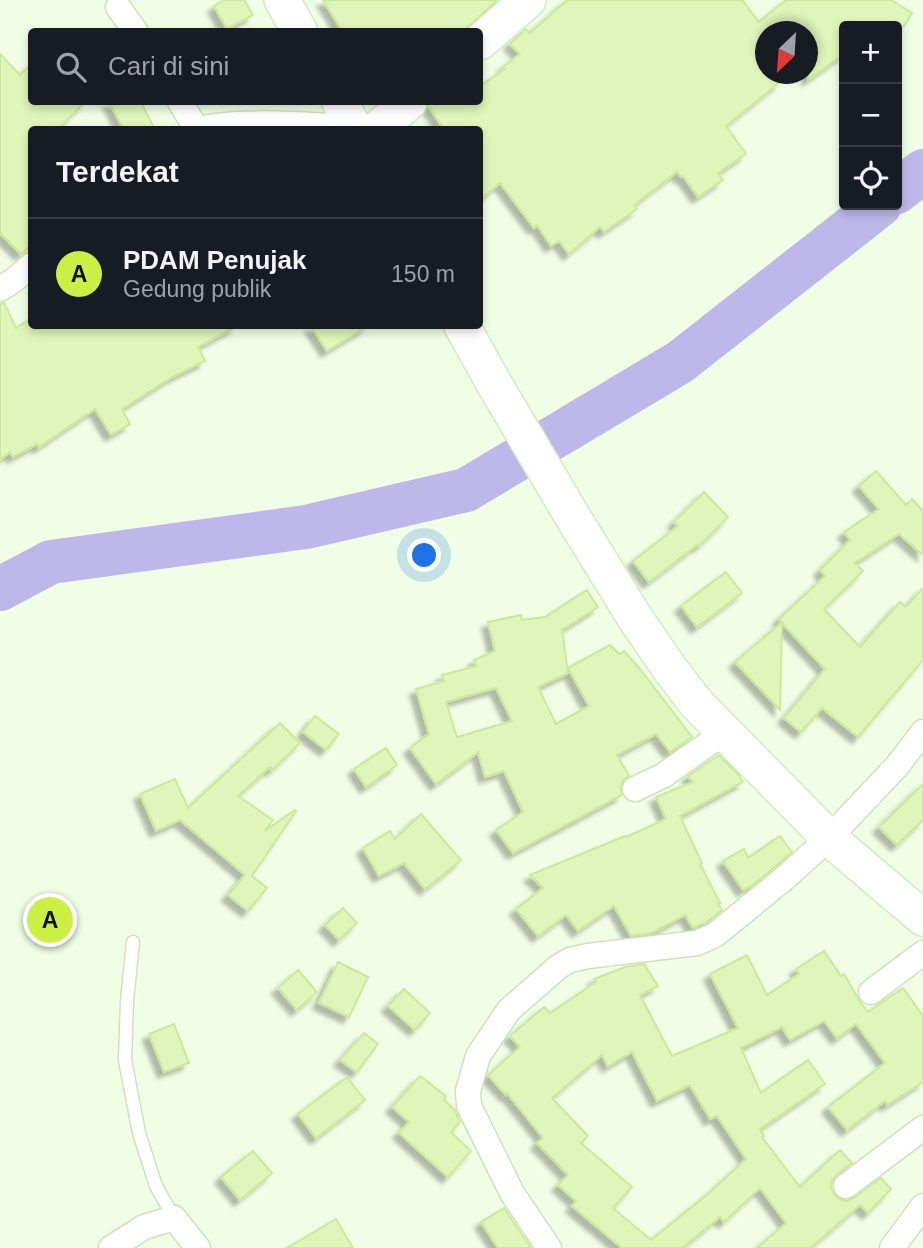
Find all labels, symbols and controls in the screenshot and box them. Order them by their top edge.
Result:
north arrow [755,21,818,84]
map controls [839,21,902,210]
button: + [839,21,902,84]
search box [28,28,483,105]
icon: search [52,48,90,86]
text: Cari di sini [108,51,229,81]
button: − [839,84,902,147]
button: locate [839,147,902,210]
text: Terdekat [56,155,179,188]
text: PDAM Penujak [123,245,307,275]
text: A [71,261,87,287]
text: 150 m [391,261,455,287]
text: Gedung publik [123,276,271,302]
your location [407,538,441,572]
pin: A [27,894,73,946]

